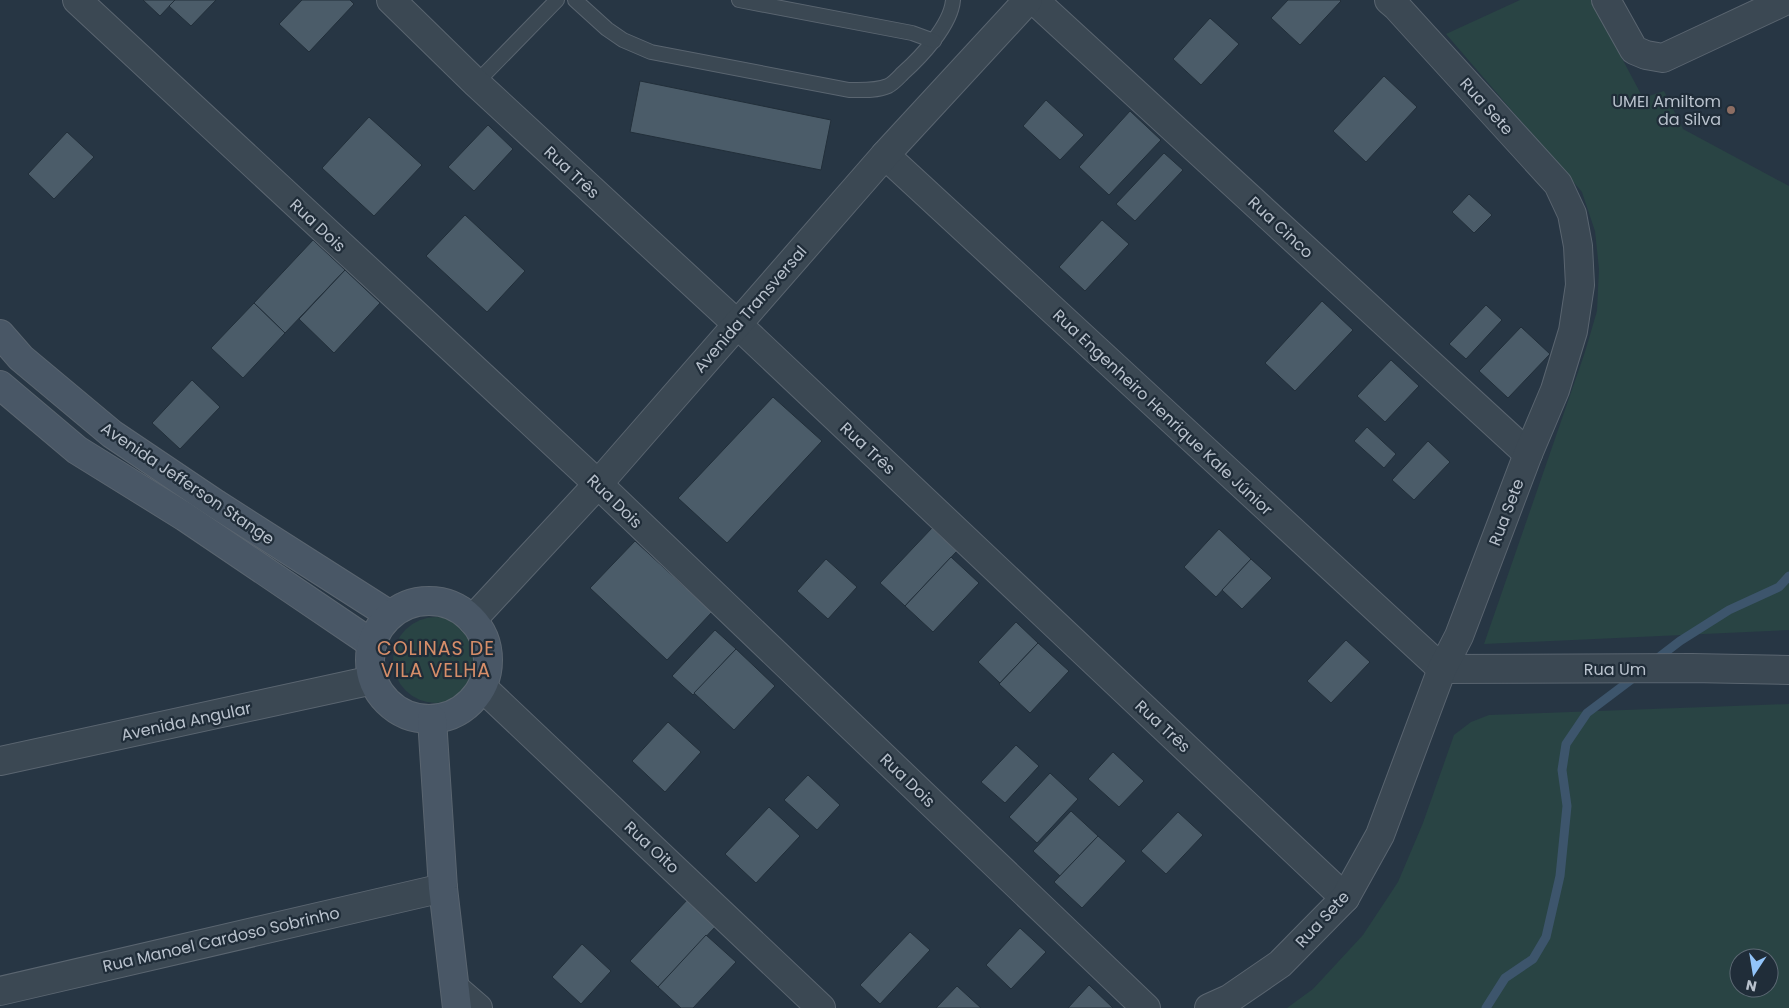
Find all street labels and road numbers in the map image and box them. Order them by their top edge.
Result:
street label: Rua Sete [1455,73,1519,140]
street label: Rua Três [539,141,604,204]
street label: Rua Cinco [1243,191,1318,264]
street label: Rua Dois [285,193,351,257]
street label: Avenida Transversal [689,241,812,378]
street label: Rua Engenheiro Henrique Kale Júnior [1048,304,1278,521]
street label: Avenida Jefferson Stange [96,417,279,550]
street label: Rua Três [835,417,900,480]
street label: Rua Dois [582,469,647,534]
street label: Rua Sete [1483,475,1530,549]
street label: Rua Um [1584,658,1646,681]
street label: Rua Três [1130,695,1195,758]
street label: Avenida Angular [119,696,253,747]
street label: Rua Dois [875,748,940,813]
street label: Rua Oito [619,816,684,879]
street label: Rua Sete [1290,886,1355,953]
street label: Rua Manoel Cardoso Sobrinho [100,901,342,978]

